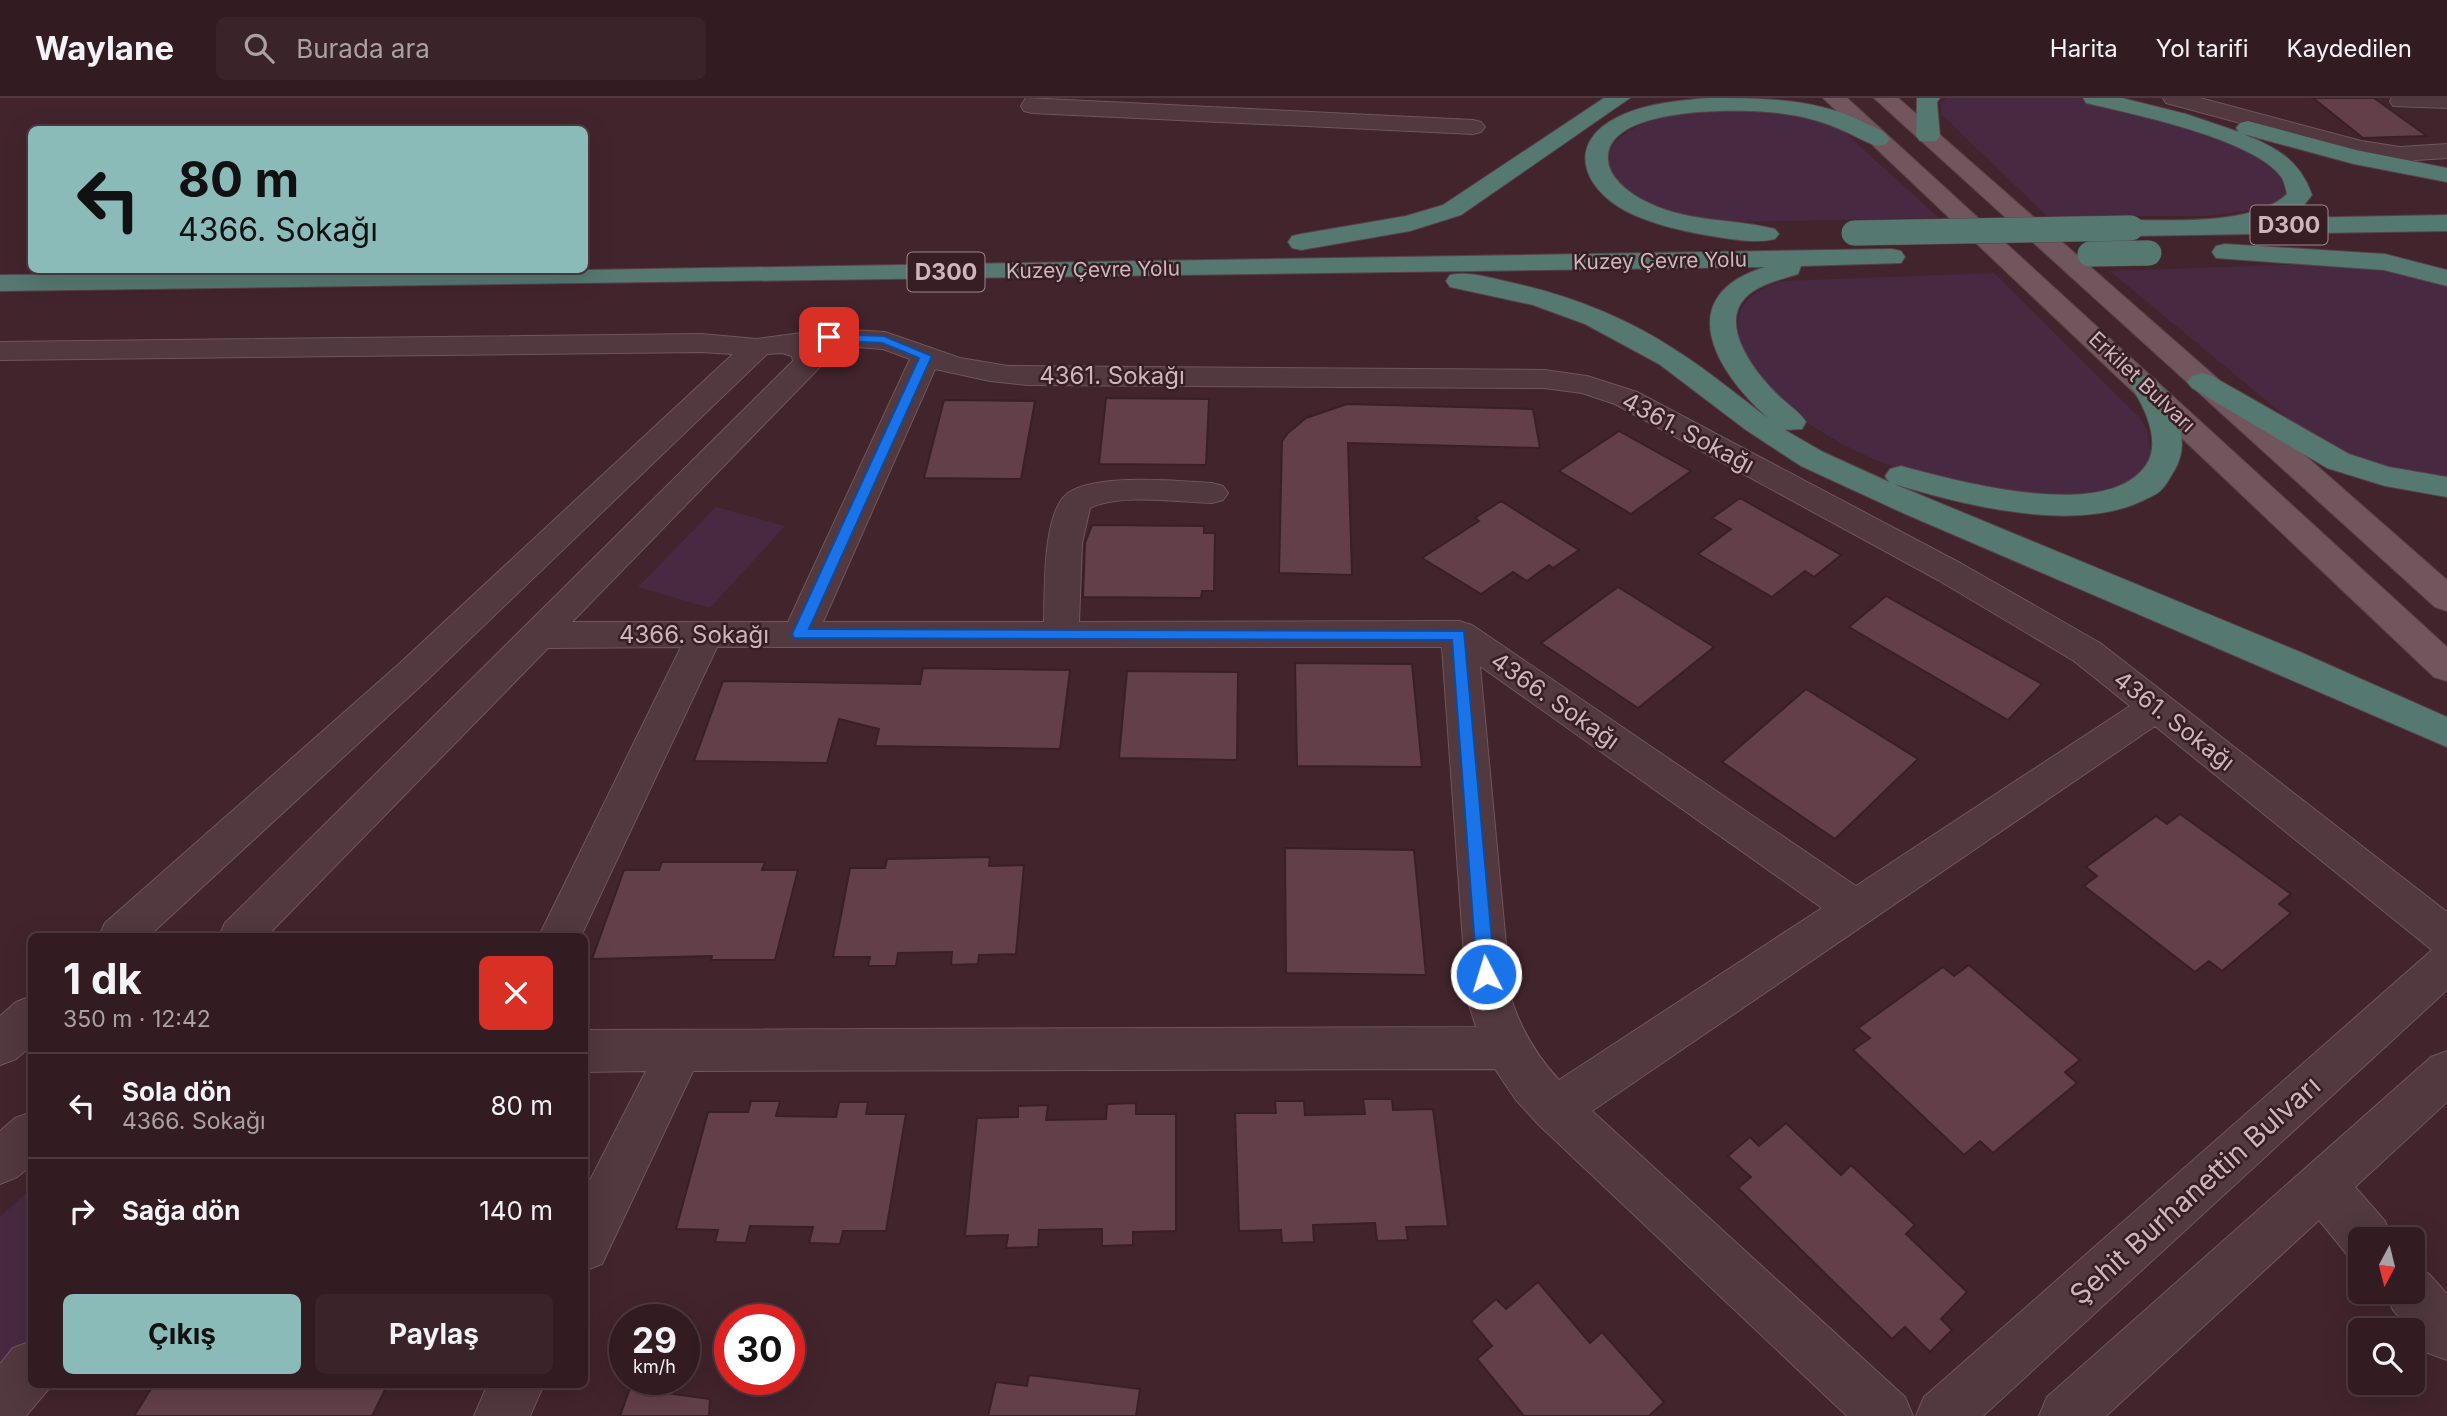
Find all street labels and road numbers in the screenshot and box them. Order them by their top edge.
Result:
road number: D300 [2250,206,2328,244]
street label: Kuzey Çevre Yolu [1573,246,1747,275]
road number: D300 [908,252,984,292]
street label: Kuzey Çevre Yolu [1006,255,1180,284]
street label: Erkilet Bulvarı [2084,326,2201,437]
street label: 4361. Sokağı [1039,361,1185,390]
street label: 4361. Sokağı [1617,386,1759,480]
street label: 4366. Sokağı [619,620,769,649]
street label: 4366. Sokağı [1486,646,1625,755]
street label: 4361. Sokağı [2108,664,2241,777]
street label: Şehit Burhanettin Bulvarı [2063,1069,2327,1311]

